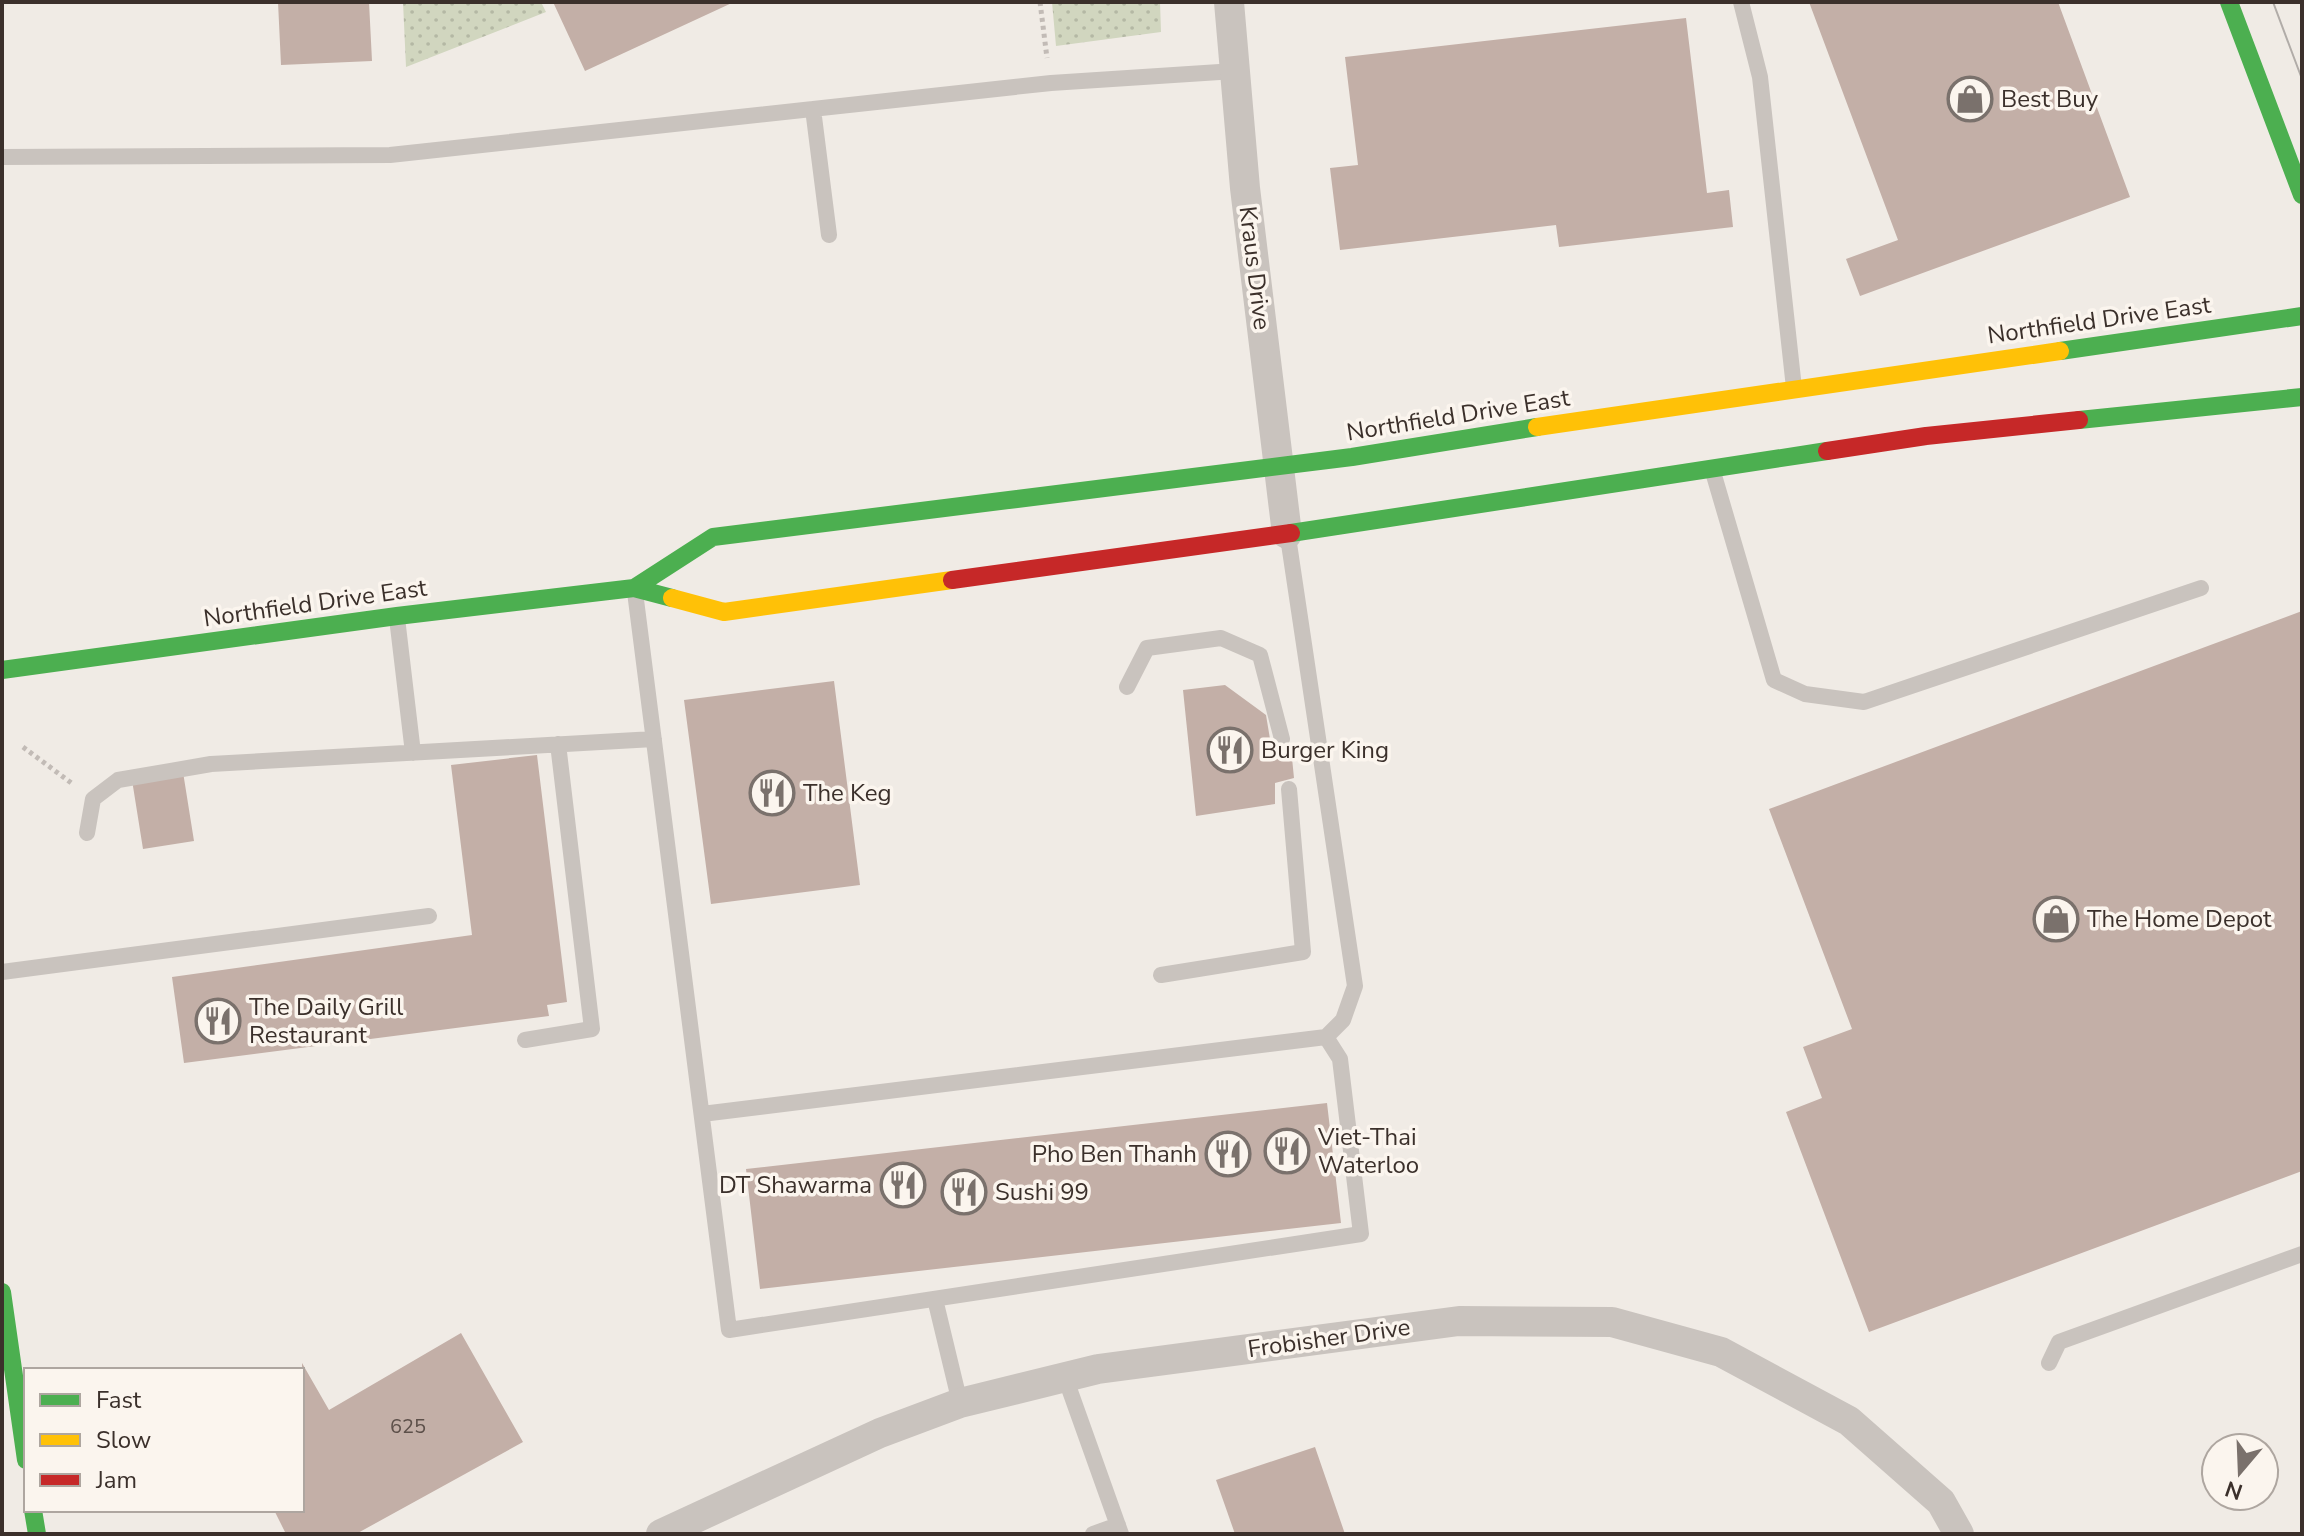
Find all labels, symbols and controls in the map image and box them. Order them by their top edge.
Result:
shop icon: Best Buy [1946,75,1994,123]
place label: Best Buy [2001,83,2099,115]
street label: Kraus Drive [1232,204,1278,332]
street label: Northfield Drive East [1985,288,2213,352]
street label: Northfield Drive East [1344,381,1572,448]
street label: Northfield Drive East [201,571,429,635]
restaurant icon: Burger King [1206,726,1254,774]
place label: Burger King [1261,734,1389,766]
restaurant icon: The Keg [748,769,796,817]
place label: The Keg [803,777,892,809]
shop icon: The Home Depot [2032,895,2080,943]
place label: The Home Depot [2087,903,2272,935]
place label: The Daily Grill Restaurant [249,991,403,1051]
restaurant icon: The Daily Grill Restaurant [194,997,242,1045]
place label: Viet-Thai Waterloo [1317,1121,1419,1181]
restaurant icon: Viet-Thai Waterloo [1263,1127,1311,1175]
restaurant icon: Pho Ben Thanh [1204,1130,1252,1178]
place label: Pho Ben Thanh [1032,1138,1197,1170]
restaurant icon: DT Shawarma [879,1161,927,1209]
restaurant icon: Sushi 99 [940,1168,988,1216]
place label: DT Shawarma [719,1169,872,1201]
place label: Sushi 99 [995,1176,1089,1208]
street label: Frobisher Drive [1246,1311,1412,1365]
legend [24,1368,304,1512]
text: Fast [96,1384,142,1416]
house number: 625 [390,1413,426,1440]
text: Slow [96,1424,151,1456]
north arrow [2200,1432,2280,1512]
text: Jam [95,1464,137,1496]
text: N [2221,1473,2246,1507]

